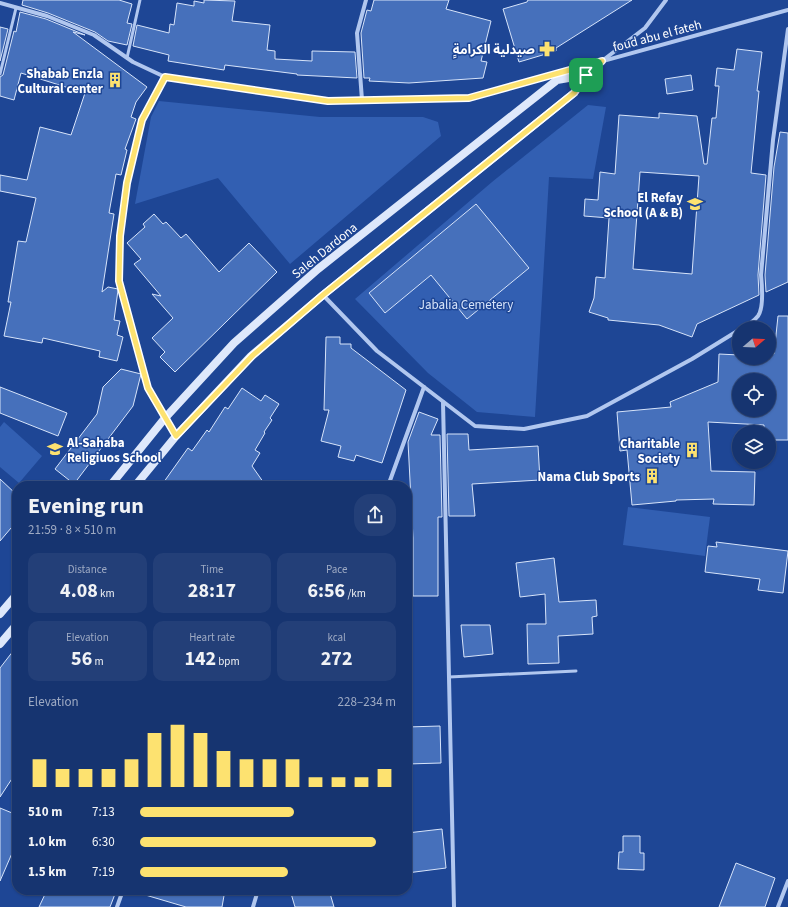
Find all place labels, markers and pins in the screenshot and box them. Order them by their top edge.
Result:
pharmacy icon: ِِصيدلية الكرامة [538,40,556,58]
place label: ِِصيدلية الكرامة [453,41,535,59]
pin [569,58,603,92]
place label: Shabab Enzla Cultural center [18,65,104,98]
building icon: Shabab Enzla Cultural center [106,71,124,89]
place label: El Refay School (A & B) [603,189,683,222]
school or university icon: El Refay School (A & B) [686,195,704,213]
place label: Al-Sahaba Religiuos School [66,434,161,467]
place label: Charitable Society [620,435,680,468]
school or university icon: Al-Sahaba Religiuos School [46,440,64,458]
building icon: Charitable Society [683,441,701,459]
building icon: Nama Club Sports [643,467,661,485]
place label: Nama Club Sports [538,468,640,486]

